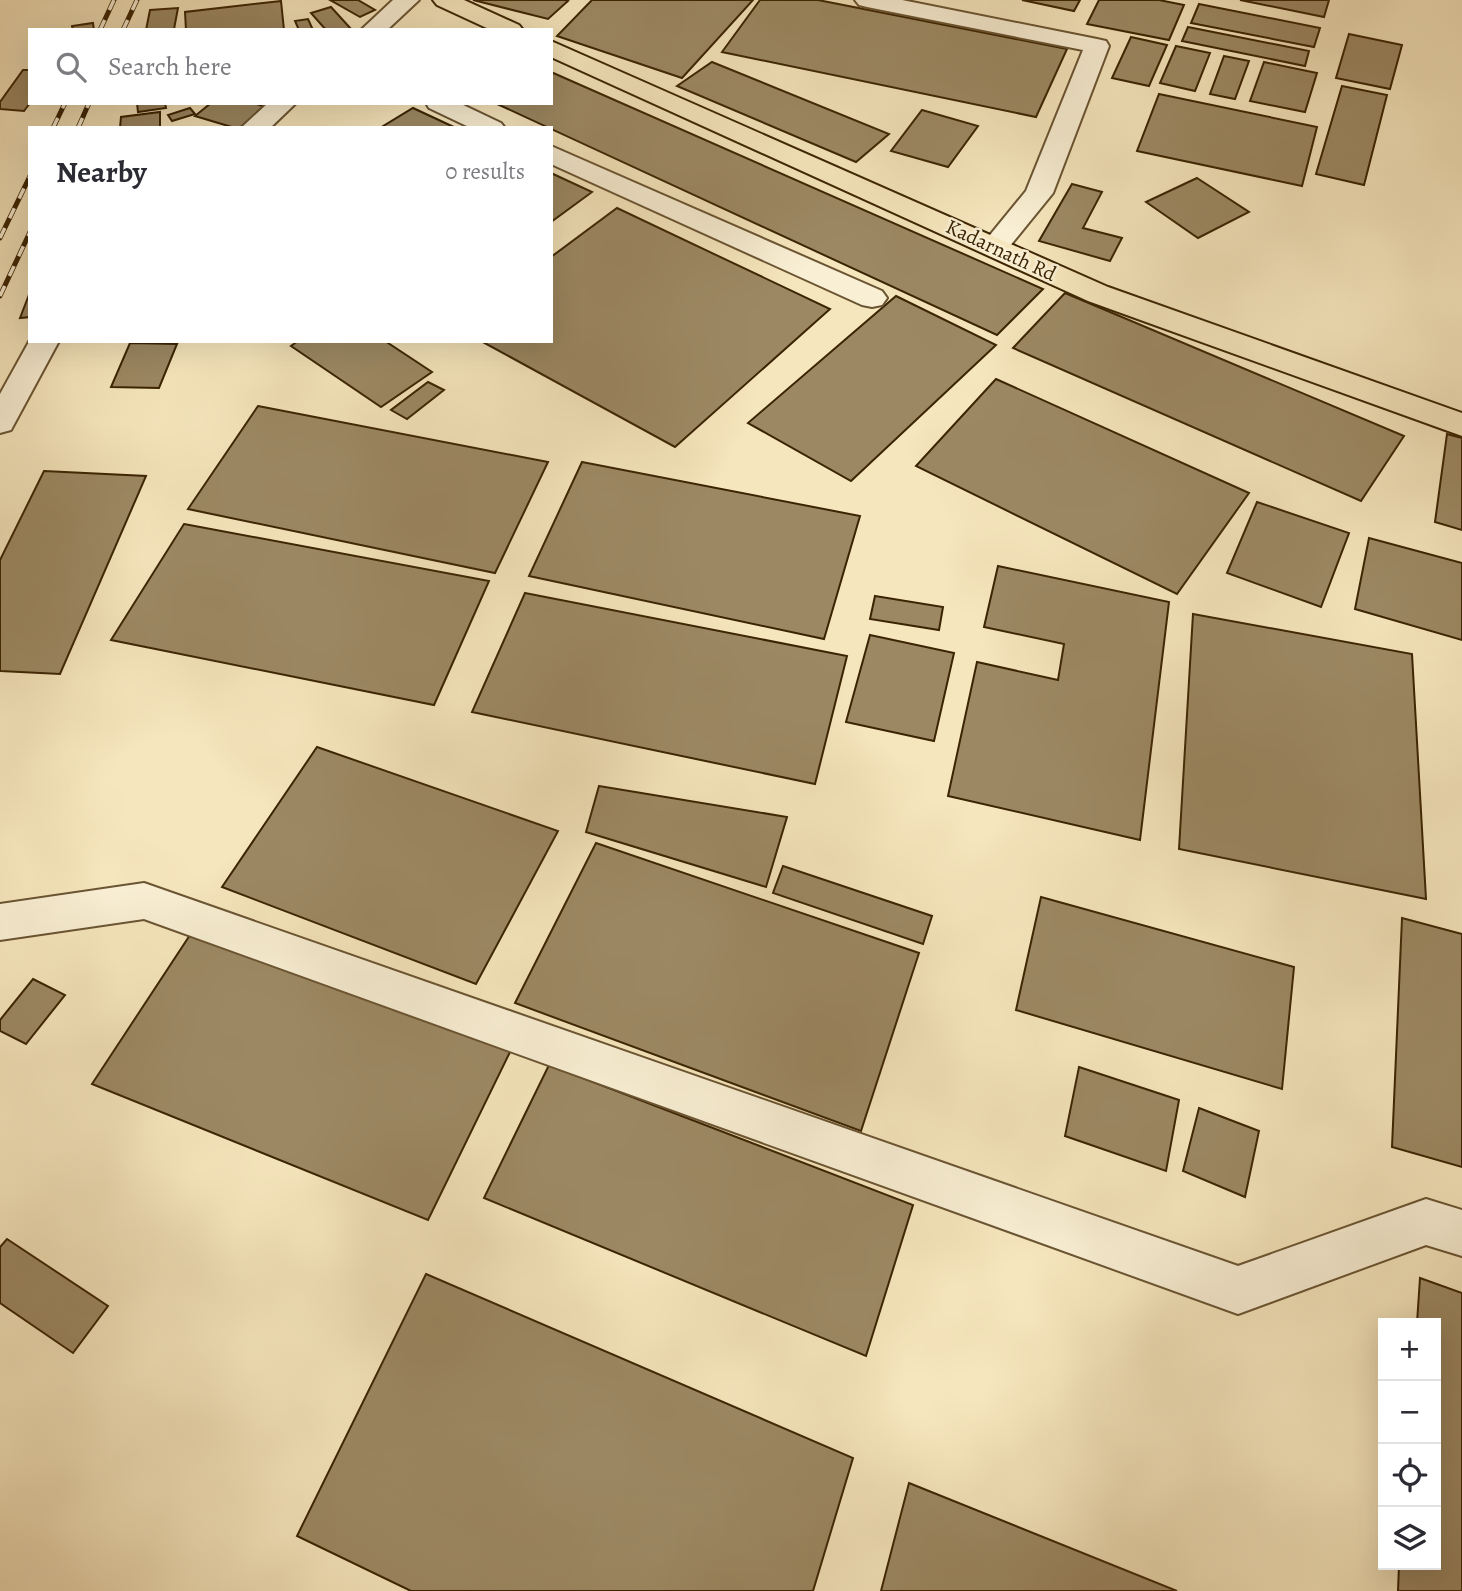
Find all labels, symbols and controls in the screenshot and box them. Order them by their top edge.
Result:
search box [28,28,553,105]
icon: search [52,48,90,86]
text: Search here [108,49,232,84]
text: Nearby [56,152,147,192]
text: 0 results [445,156,525,187]
street label: Kadarnath Rd [941,212,1061,288]
map controls [1378,1318,1441,1570]
button: + [1378,1318,1441,1381]
button: − [1378,1381,1441,1444]
button: locate [1378,1444,1441,1507]
button: layers [1378,1507,1441,1570]

